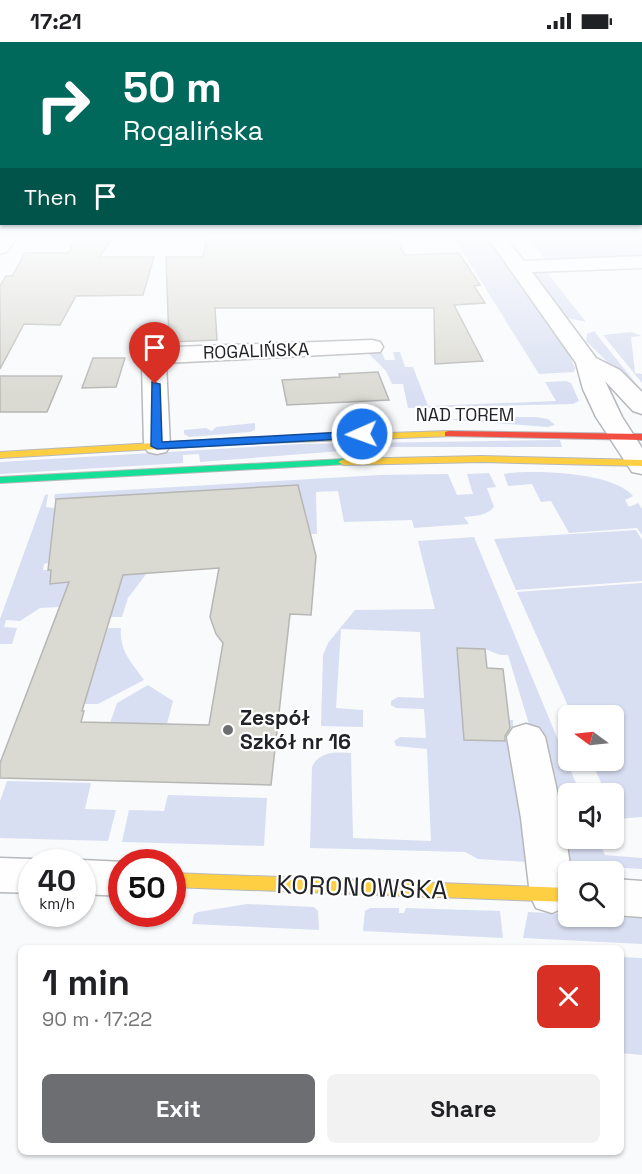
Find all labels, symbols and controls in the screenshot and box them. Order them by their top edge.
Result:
text: 17:21 [30,7,82,35]
text: 50 m [123,61,222,114]
icon: right [24,66,102,144]
text: Rogalińska [123,113,263,148]
icon: arrive [89,180,122,213]
text: Then [24,183,77,211]
pin [129,322,180,384]
icon: arrive [138,331,171,364]
street label: ROGALIŃSKA [203,337,309,364]
position arrow [330,402,394,466]
street label: NAD TOREM [416,403,514,426]
place label: Zespół Szkół nr 16 [240,704,351,755]
north arrow [558,705,624,771]
map controls [558,705,624,927]
marker: Zespół Szkół nr 16 [221,723,235,737]
button: sound [558,783,624,849]
speed limit sign: 50 [108,849,186,927]
text: 40 [38,861,76,900]
button: search [558,861,624,927]
street label: KORONOWSKA [276,867,448,907]
text: km/h [39,894,75,913]
text: 1 min [42,960,130,1006]
button: close [537,965,600,1028]
text: 90 m · 17:22 [42,1006,152,1032]
button: Exit [42,1074,315,1143]
button: Share [327,1074,600,1143]

